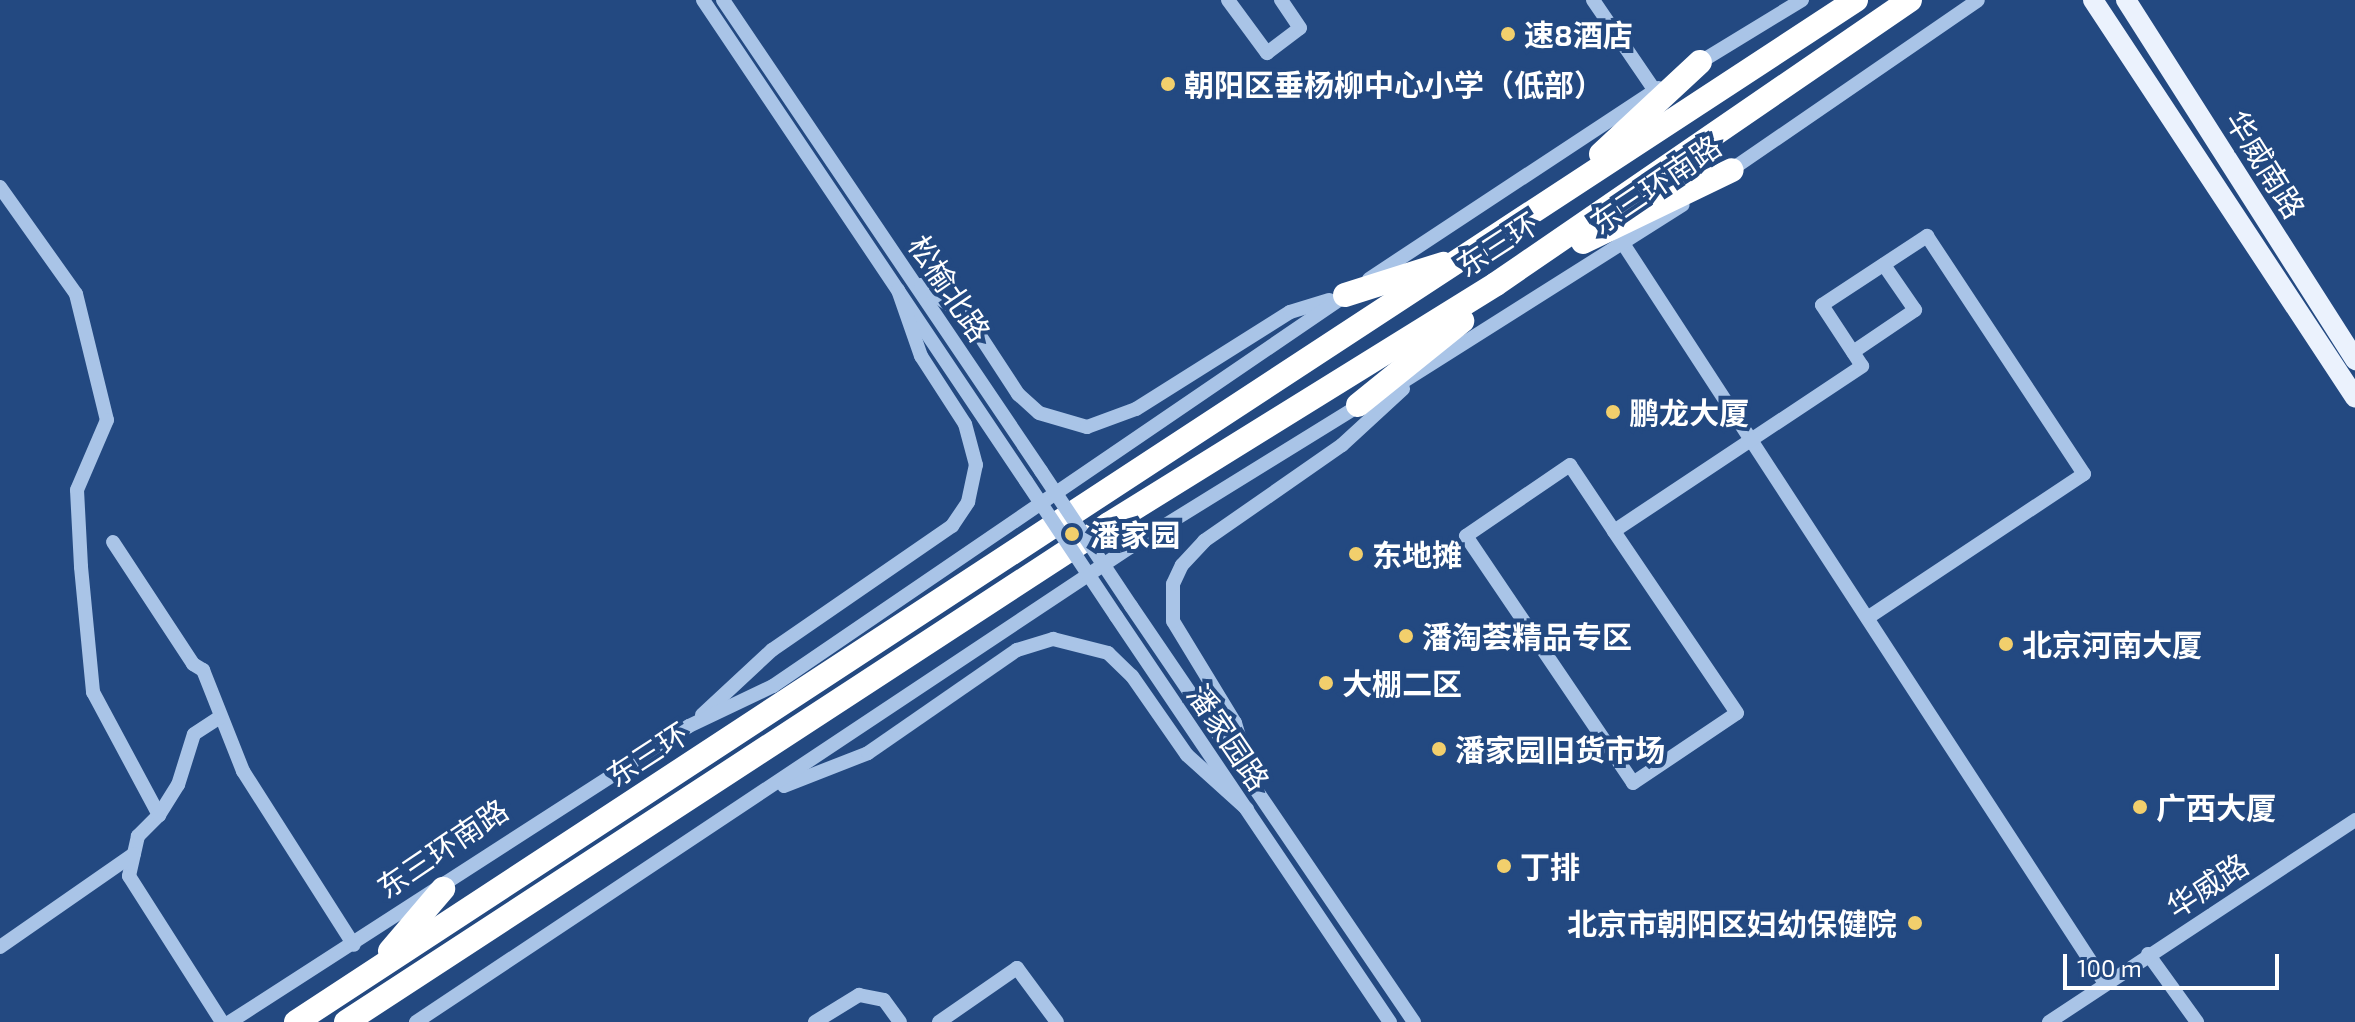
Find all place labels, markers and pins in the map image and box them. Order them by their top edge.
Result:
place label: 速8酒店 [1524,16,1633,52]
marker: 速8酒店 [1499,25,1517,43]
place label: 朝阳区垂杨柳中心小学（低部） [1184,66,1604,102]
marker: 朝阳区垂杨柳中心小学（低部） [1159,75,1177,93]
place label: 鹏龙大厦 [1629,394,1749,430]
marker: 鹏龙大厦 [1604,403,1622,421]
place label: 潘家园 [1090,516,1180,552]
marker: 潘家园 [1061,523,1083,545]
place label: 东地摊 [1372,536,1462,572]
marker: 东地摊 [1347,545,1365,563]
place label: 潘淘荟精品专区 [1422,618,1632,654]
place label: 北京河南大厦 [2022,626,2202,662]
marker: 潘淘荟精品专区 [1397,627,1415,645]
marker: 北京河南大厦 [1997,635,2015,653]
place label: 大棚二区 [1342,665,1462,701]
marker: 大棚二区 [1317,674,1335,692]
place label: 潘家园旧货市场 [1455,731,1665,767]
marker: 潘家园旧货市场 [1430,740,1448,758]
place label: 广西大厦 [2156,789,2276,825]
marker: 广西大厦 [2131,798,2149,816]
place label: 丁排 [1520,848,1580,884]
marker: 丁排 [1495,857,1513,875]
place label: 北京市朝阳区妇幼保健院 [1567,905,1897,941]
marker: 北京市朝阳区妇幼保健院 [1904,912,1926,934]

